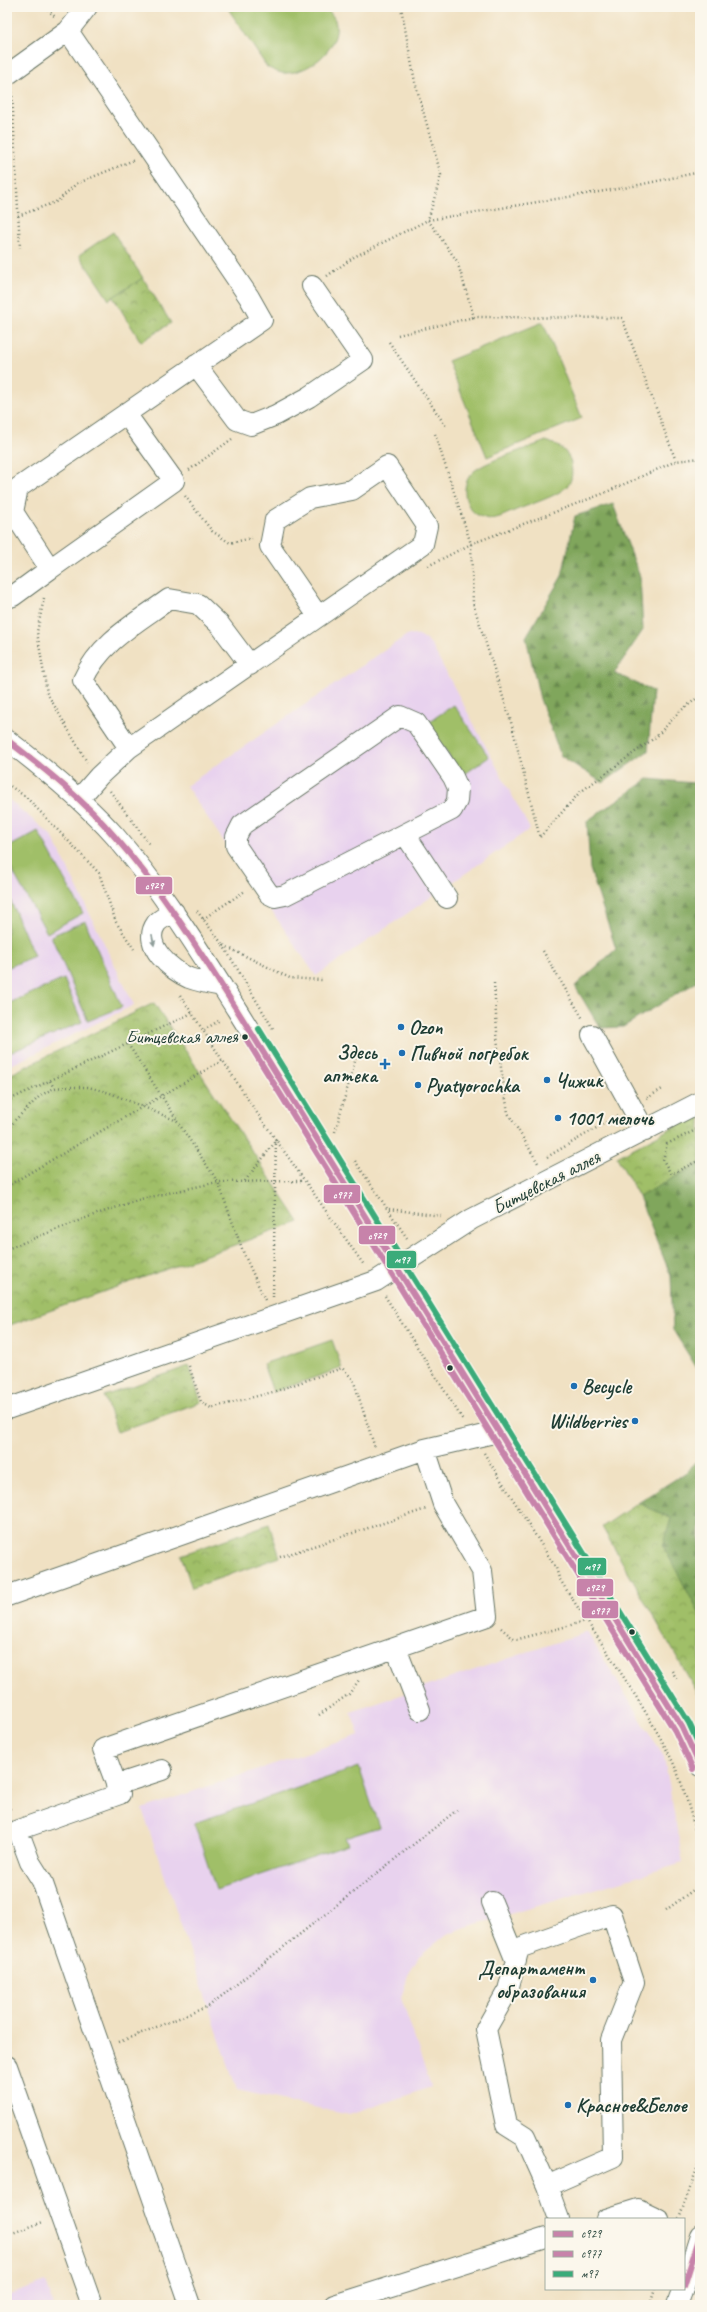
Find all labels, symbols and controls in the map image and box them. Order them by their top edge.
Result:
line badge: с929 [135,876,173,895]
text: с929 [145,878,164,892]
one-way arrow [150,934,156,946]
place label: Ozon [409,1015,443,1040]
marker: Ozon [396,1022,406,1032]
place label: Битцевская аллея [126,1025,239,1049]
marker: Битцевская аллея [240,1032,250,1042]
place label: Здесь аптека [322,1040,379,1088]
place label: Пивной погребок [410,1041,530,1066]
marker: Пивной погребок [397,1048,407,1058]
marker: Здесь аптека [380,1059,390,1069]
place label: Чижик [555,1068,605,1093]
place label: Pyatyorochka [426,1073,521,1098]
marker: Чижик [542,1075,552,1085]
marker: Pyatyorochka [413,1080,423,1090]
place label: 1001 мелочь [566,1106,654,1131]
marker: 1001 мелочь [553,1113,563,1123]
street label: Битцевская аллея [488,1144,605,1220]
line badge: с977 [323,1184,361,1204]
text: с977 [333,1187,352,1201]
line badge: с929 [358,1225,396,1245]
text: с929 [368,1228,387,1242]
line badge: м97 [386,1250,417,1269]
text: м97 [394,1252,411,1266]
unlabelled marker [445,1363,455,1373]
place label: Becycle [582,1374,632,1400]
marker: Becycle [569,1381,579,1391]
place label: Wildberries [549,1409,629,1434]
marker: Wildberries [630,1416,640,1426]
line badge: м97 [577,1557,607,1576]
text: м97 [584,1559,601,1573]
line badge: с929 [576,1578,614,1597]
text: с929 [586,1580,605,1594]
line badge: с977 [581,1600,619,1619]
text: с977 [591,1603,610,1617]
unlabelled marker [627,1627,637,1637]
place label: Департамент образования [478,1956,586,2004]
marker: Департамент образования [588,1975,598,1985]
place label: Красное&Белое [576,2093,688,2118]
marker: Красное&Белое [563,2100,573,2110]
legend [545,2218,685,2290]
text: с929 [581,2226,603,2242]
text: с977 [581,2246,602,2262]
text: м97 [581,2266,599,2282]

